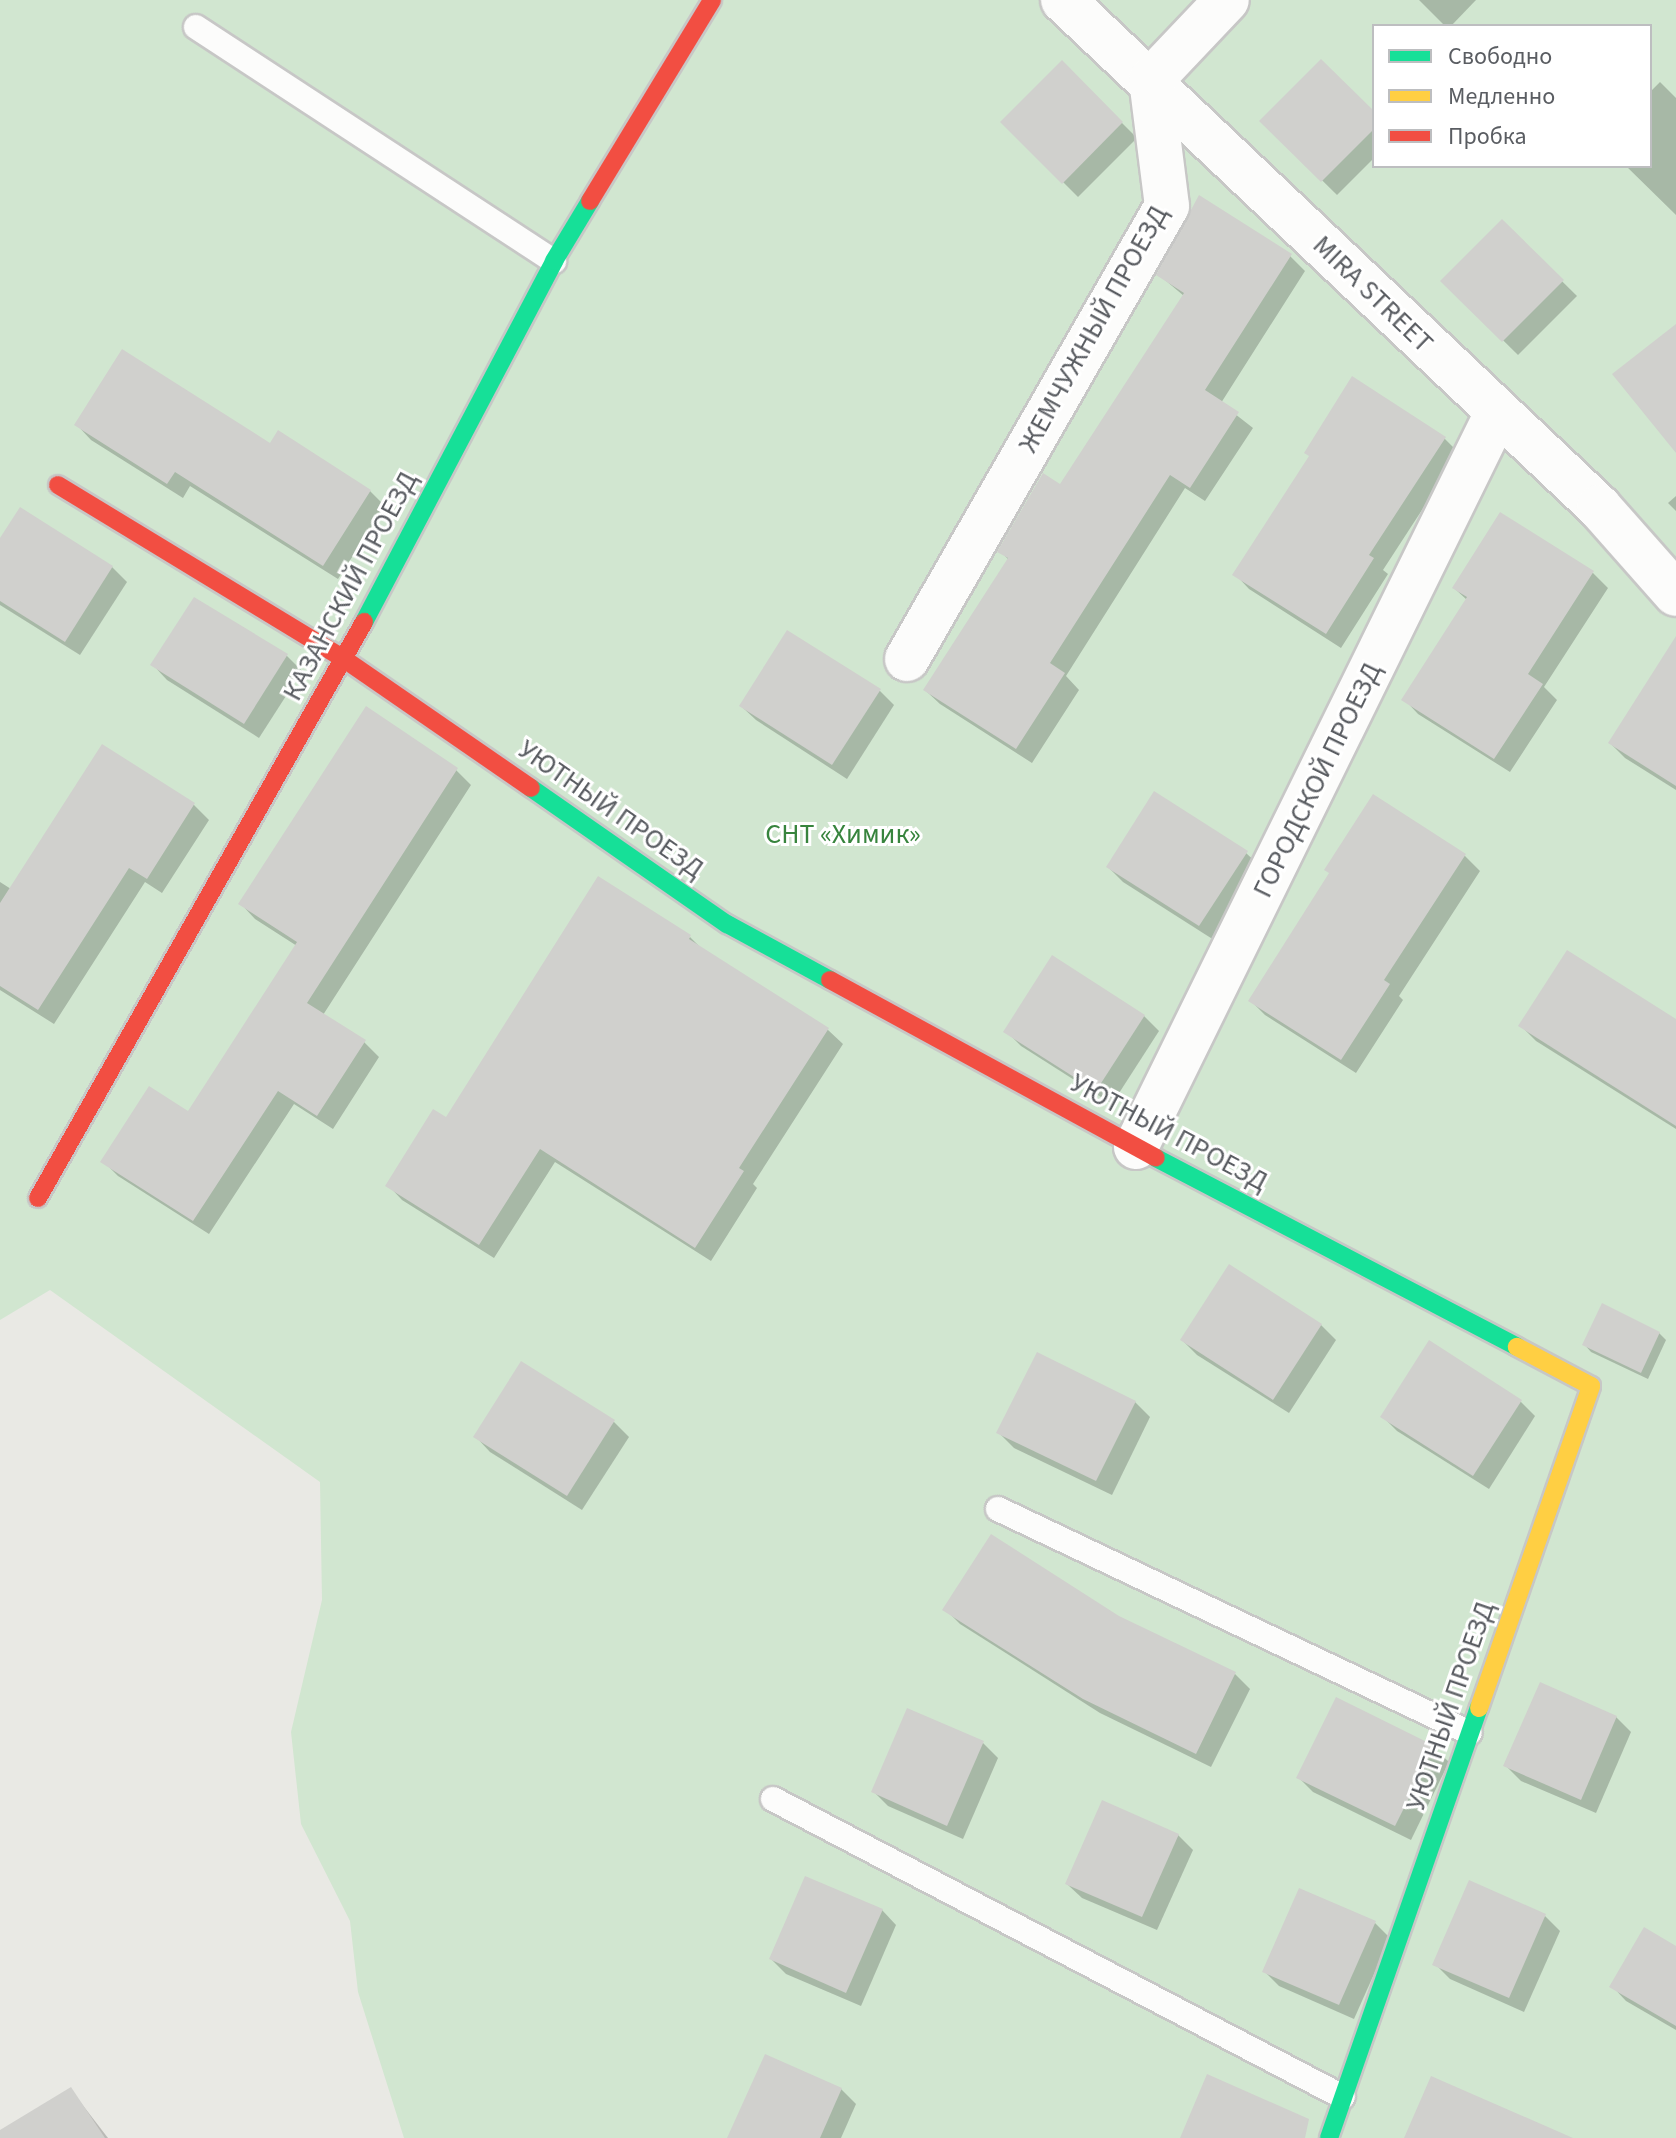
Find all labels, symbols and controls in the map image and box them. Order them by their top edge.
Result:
legend [1372,24,1652,168]
text: Свободно [1448,39,1552,74]
text: Медленно [1448,79,1555,114]
text: Пробка [1448,119,1527,154]
street label: ЖЕМЧУЖНЫЙ ПРОЕЗД [1011,200,1175,458]
street label: MIRA STREET [1306,228,1440,360]
street label: КАЗАНСКИЙ ПРОЕЗД [275,466,425,706]
street label: ГОРОДСКОЙ ПРОЕЗД [1246,657,1388,903]
street label: УЮТНЫЙ ПРОЕЗД [512,733,710,885]
park label: СНТ «Химик» [765,817,921,851]
street label: УЮТНЫЙ ПРОЕЗД [1065,1066,1273,1198]
street label: УЮТНЫЙ ПРОЕЗД [1399,1597,1501,1815]

